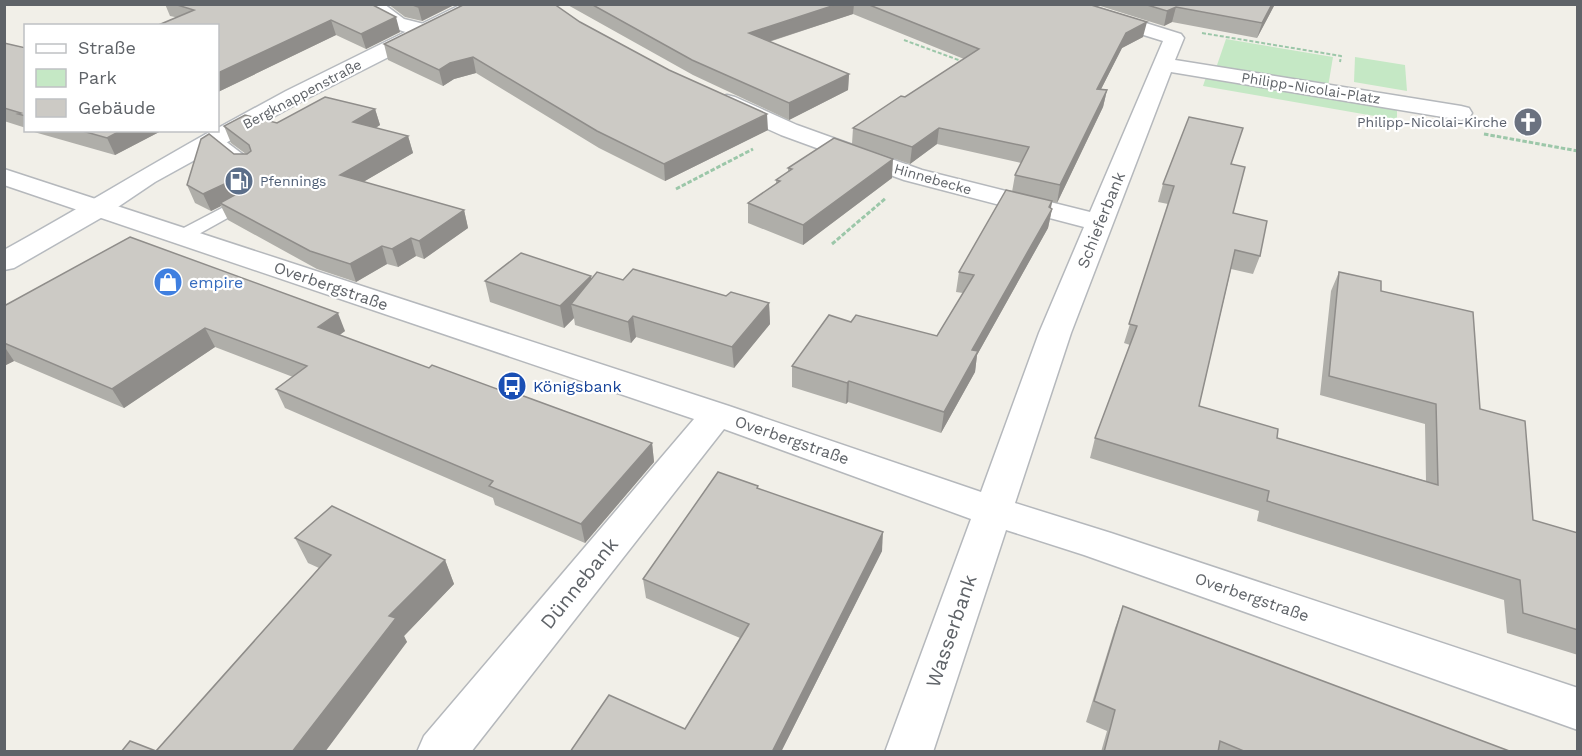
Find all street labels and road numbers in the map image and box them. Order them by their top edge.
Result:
street label: Bergknappenstraße [240,56,364,132]
street label: Philipp-Nicolai-Platz [1240,69,1382,107]
street label: Hinnebecke [892,160,974,198]
street label: Schieferbank [1073,169,1129,271]
street label: Overbergstraße [271,258,391,314]
street label: Overbergstraße [732,412,852,468]
street label: Dünnebank [535,532,623,634]
street label: Overbergstraße [1192,569,1312,625]
street label: Wasserbank [920,571,982,691]

